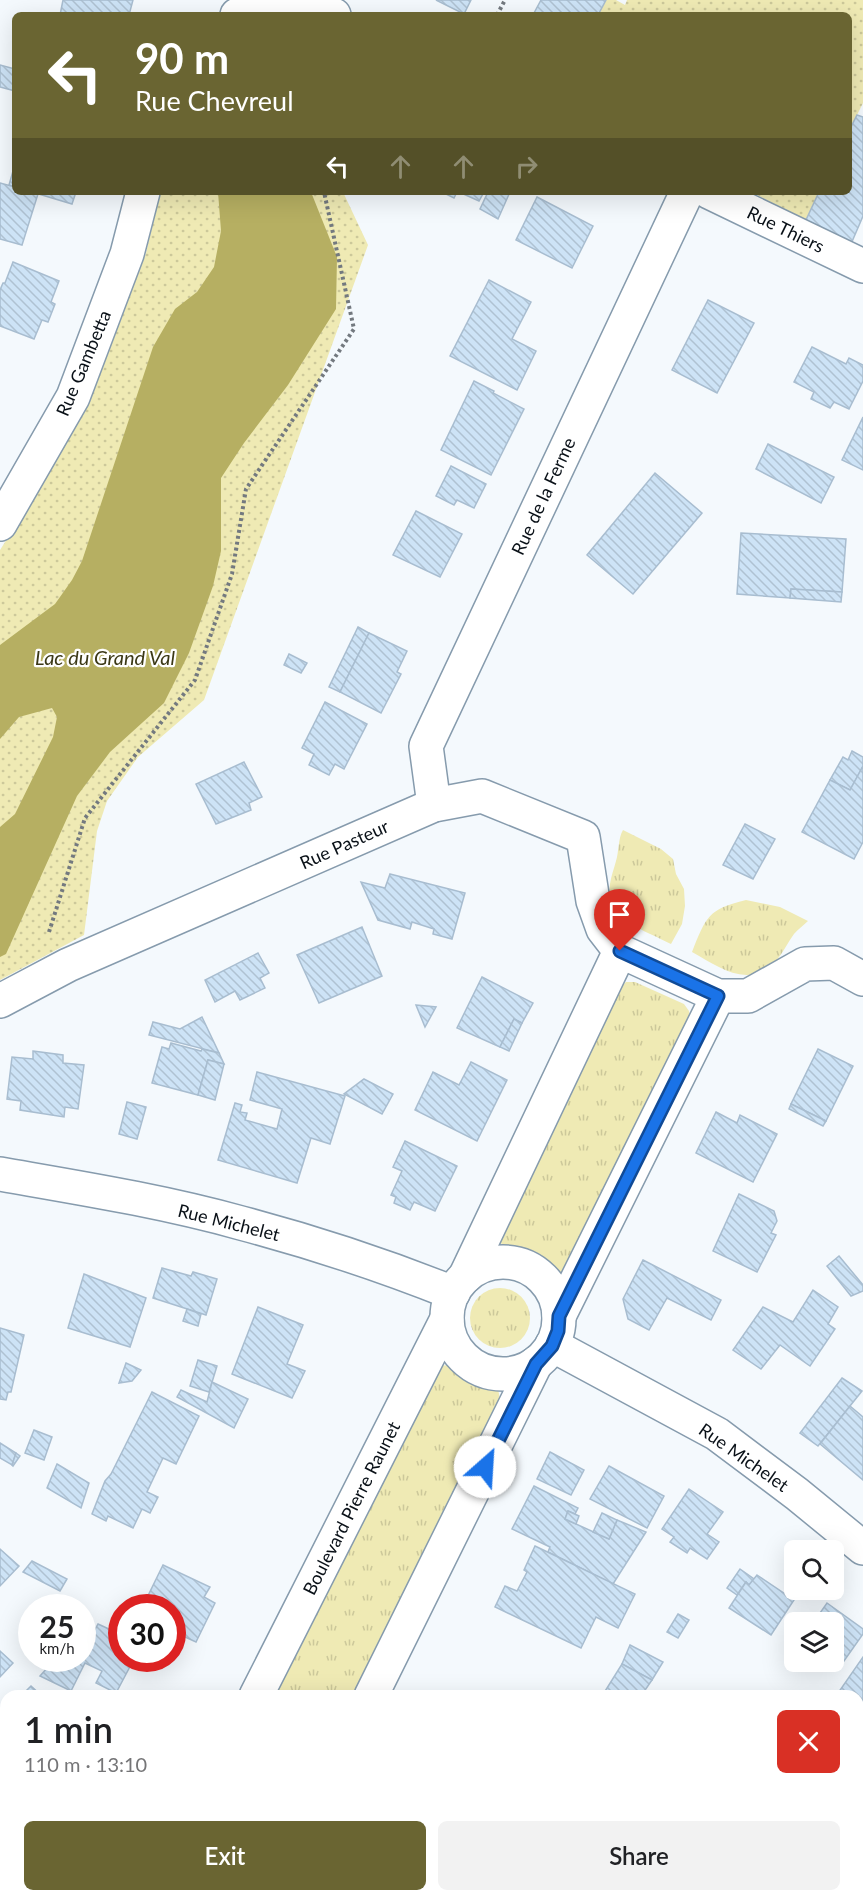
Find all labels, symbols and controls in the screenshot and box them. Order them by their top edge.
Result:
text: 90 m [135,33,229,83]
icon: left [36,36,114,114]
text: Rue Chevreul [135,84,294,117]
icon: left [321,150,354,183]
icon: ahead [384,150,417,183]
icon: ahead [447,150,480,183]
icon: right [510,150,543,183]
street label: Rue Thiers [744,201,828,257]
street label: Rue Gambetta [51,307,115,419]
street label: Rue de la Ferme [506,434,580,558]
water label: Lac du Grand Val [35,645,176,669]
street label: Rue Pasteur [296,814,392,873]
pin [594,889,645,951]
icon: arrive [603,898,636,931]
street label: Rue Michelet [176,1199,283,1245]
street label: Boulevard Pierre Raunet [298,1417,405,1598]
street label: Rue Michelet [695,1418,793,1496]
position arrow [453,1435,517,1499]
map controls [784,1540,844,1672]
button: search [784,1540,844,1600]
speed limit sign: 30 [108,1594,186,1672]
text: 25 [40,1608,74,1644]
button: layers [784,1612,844,1672]
text: km/h [39,1639,75,1657]
text: 1 min [24,1707,113,1751]
button: close [777,1710,840,1773]
text: 110 m · 13:10 [24,1752,147,1776]
button: Exit [24,1821,426,1890]
button: Share [438,1821,840,1890]

